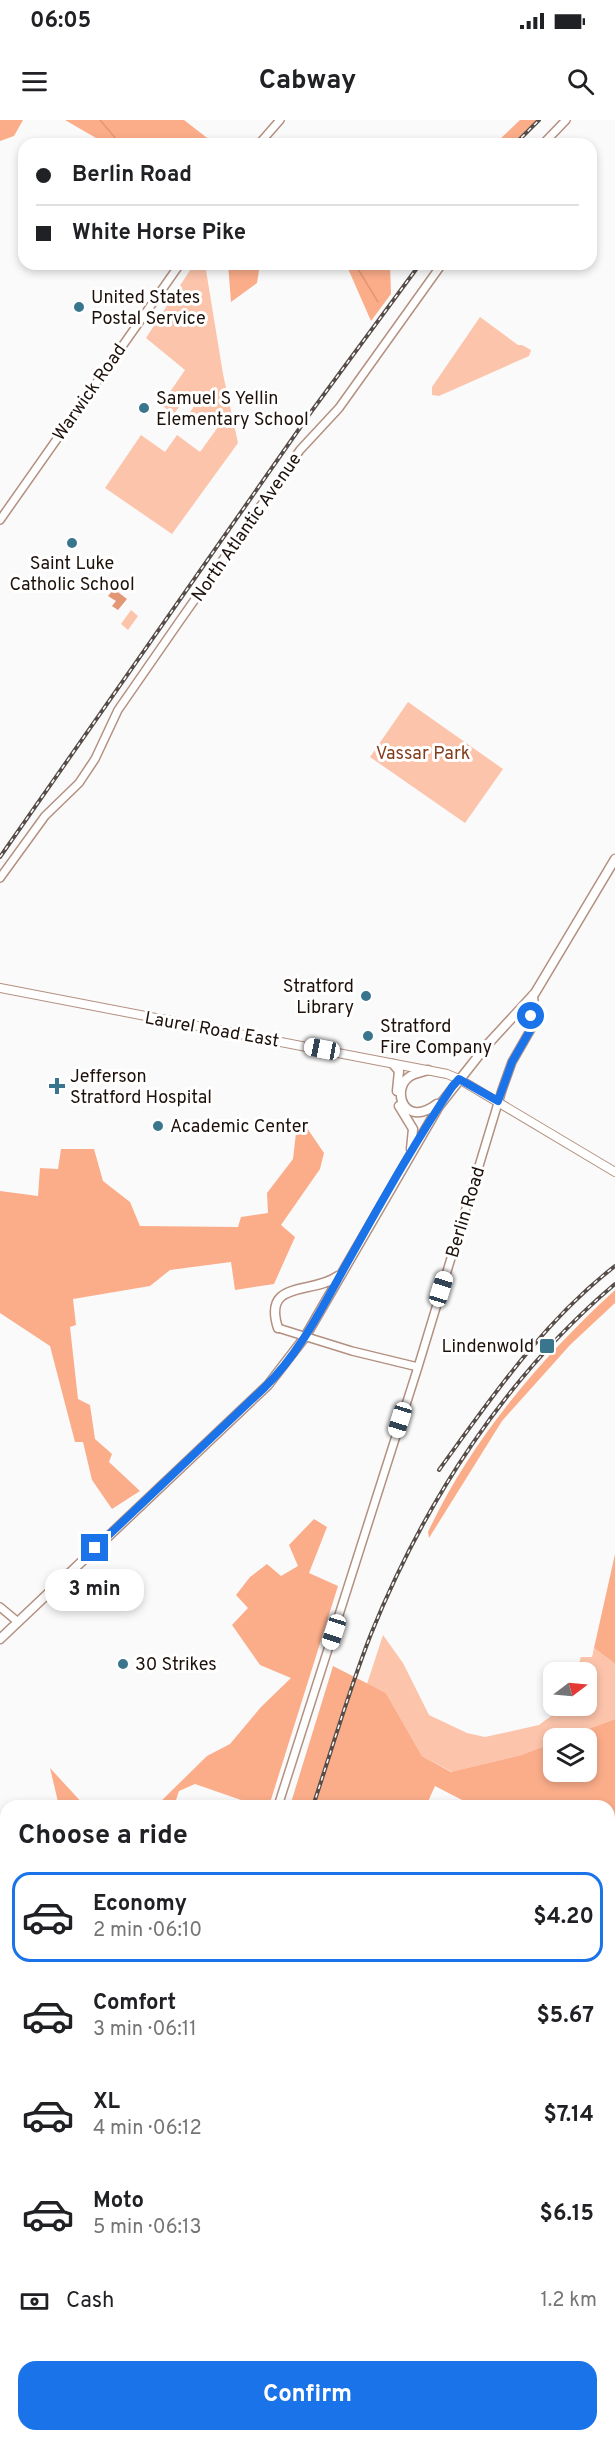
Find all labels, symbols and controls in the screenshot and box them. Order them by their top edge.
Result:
text: 06:05 [30,8,91,35]
text: Cabway [259,64,356,98]
icon: menu [18,65,51,98]
icon: search [564,65,597,98]
text: Berlin Road [72,162,192,189]
text: White Horse Pike [72,220,246,247]
place label: United States Postal Service [91,287,206,331]
marker: United States Postal Service [72,300,86,314]
street label: Warwick Road [48,340,132,446]
place label: Samuel S Yellin Elementary School [156,388,309,432]
marker: Samuel S Yellin Elementary School [137,401,151,415]
street label: North Atlantic Avenue [187,449,307,607]
marker: Saint Luke Catholic School [65,536,79,550]
place label: Saint Luke Catholic School [9,553,135,597]
park label: Vassar Park [376,743,470,766]
place label: Stratford Library [283,976,354,1020]
marker: Stratford Library [359,989,373,1003]
route start [517,1002,544,1029]
street label: Laurel Road East [143,1007,281,1054]
place label: Stratford Fire Company [380,1016,492,1060]
marker: Stratford Fire Company [361,1029,375,1043]
car [303,1037,341,1061]
place label: Jefferson Stratford Hospital [70,1066,212,1110]
marker: Jefferson Stratford Hospital [48,1077,66,1095]
place label: Academic Center [170,1116,309,1139]
marker: Academic Center [151,1119,165,1133]
street label: Berlin Road [442,1164,491,1261]
car [427,1269,455,1309]
place label: Lindenwold [441,1336,534,1359]
marker: Lindenwold [538,1337,556,1355]
car [386,1400,414,1440]
route end [81,1534,108,1561]
callout: 3 min [46,1569,144,1611]
text: 3 min [68,1577,121,1603]
car [320,1612,348,1652]
place label: 30 Strikes [135,1654,217,1677]
marker: 30 Strikes [116,1657,130,1671]
north arrow [543,1662,597,1716]
map controls [543,1662,597,1782]
button: layers [543,1728,597,1782]
text: Choose a ride [18,1819,188,1853]
icon: car [21,1890,75,1944]
text: Economy [93,1891,187,1918]
text: $4.20 [533,1904,594,1931]
text: 2 min · 06:10 [93,1918,202,1944]
icon: car [21,1989,75,2043]
text: Comfort [93,1990,176,2017]
text: $5.67 [537,2003,594,2030]
text: 3 min · 06:11 [93,2017,197,2043]
icon: car [21,2088,75,2142]
text: XL [93,2089,120,2116]
text: $7.14 [543,2102,594,2129]
text: 4 min · 06:12 [93,2116,202,2142]
icon: car [21,2187,75,2241]
text: Moto [93,2188,144,2215]
text: $6.15 [540,2201,594,2228]
text: 5 min · 06:13 [93,2215,202,2241]
icon: cash [18,2285,51,2318]
text: Cash [66,2288,115,2315]
text: 1.2 km [541,2288,597,2314]
button: Confirm [18,2361,597,2430]

